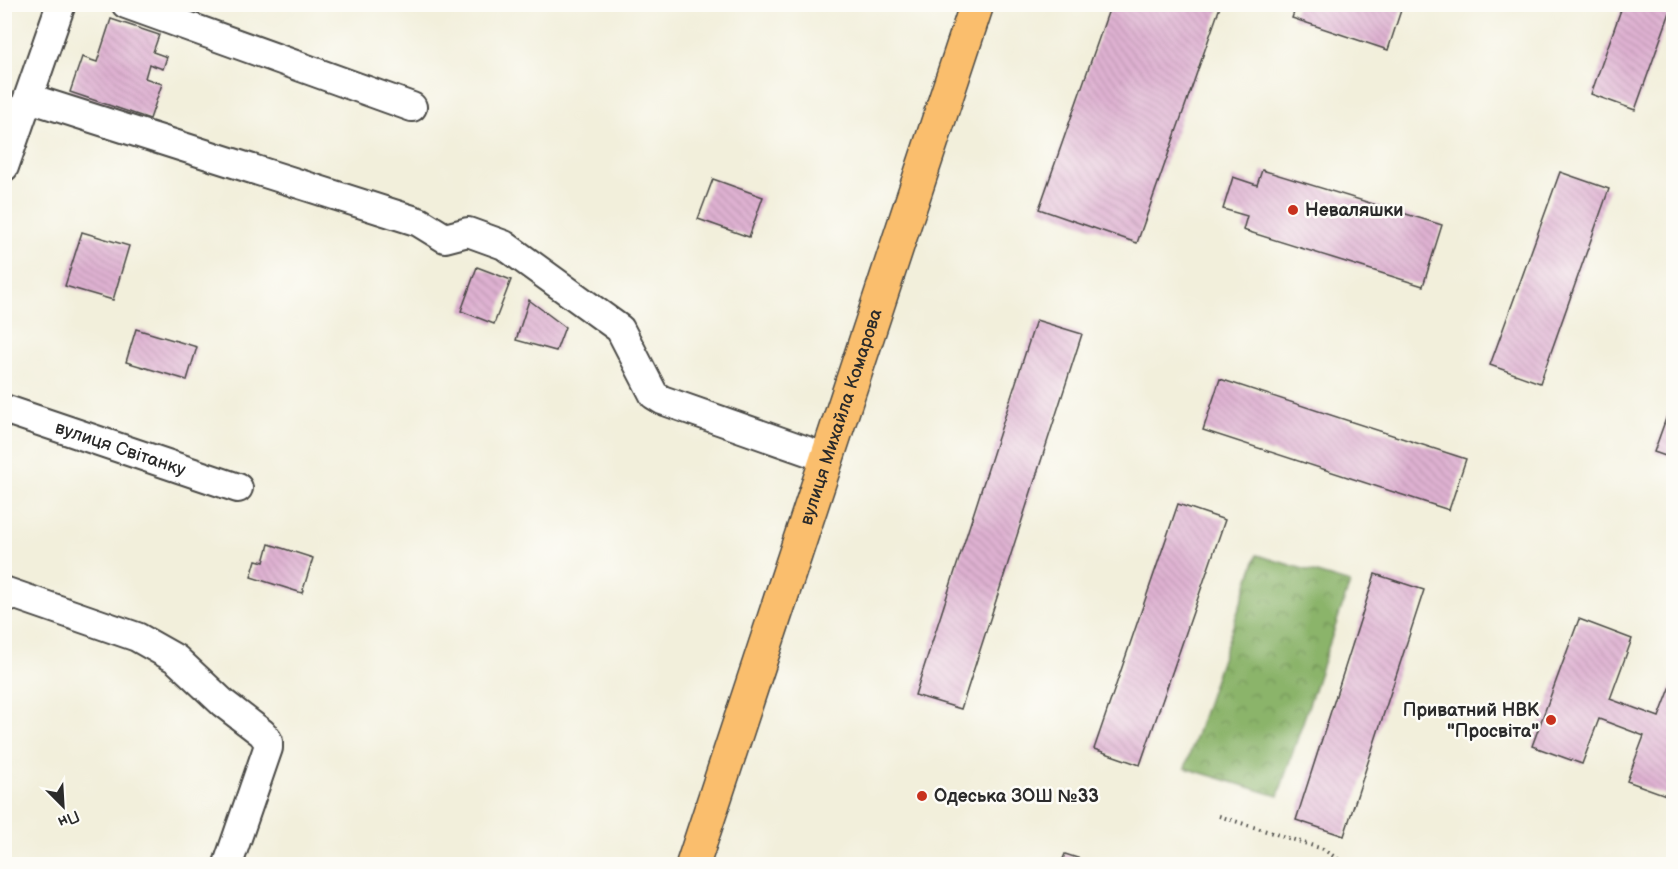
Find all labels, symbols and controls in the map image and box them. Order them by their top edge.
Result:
place label: Неваляшки [1305,200,1404,221]
marker: Неваляшки [1286,203,1300,217]
street label: вулиця Михайла Комарова [796,306,887,528]
street label: вулиця Світанку [52,417,189,481]
place label: Приватний НВК "Просвіта" [1403,700,1540,742]
marker: Приватний НВК "Просвіта" [1544,713,1558,727]
north arrow [33,776,93,836]
place label: Одеська ЗОШ №33 [934,786,1099,807]
marker: Одеська ЗОШ №33 [915,789,929,803]
text: Пн [55,805,82,831]

